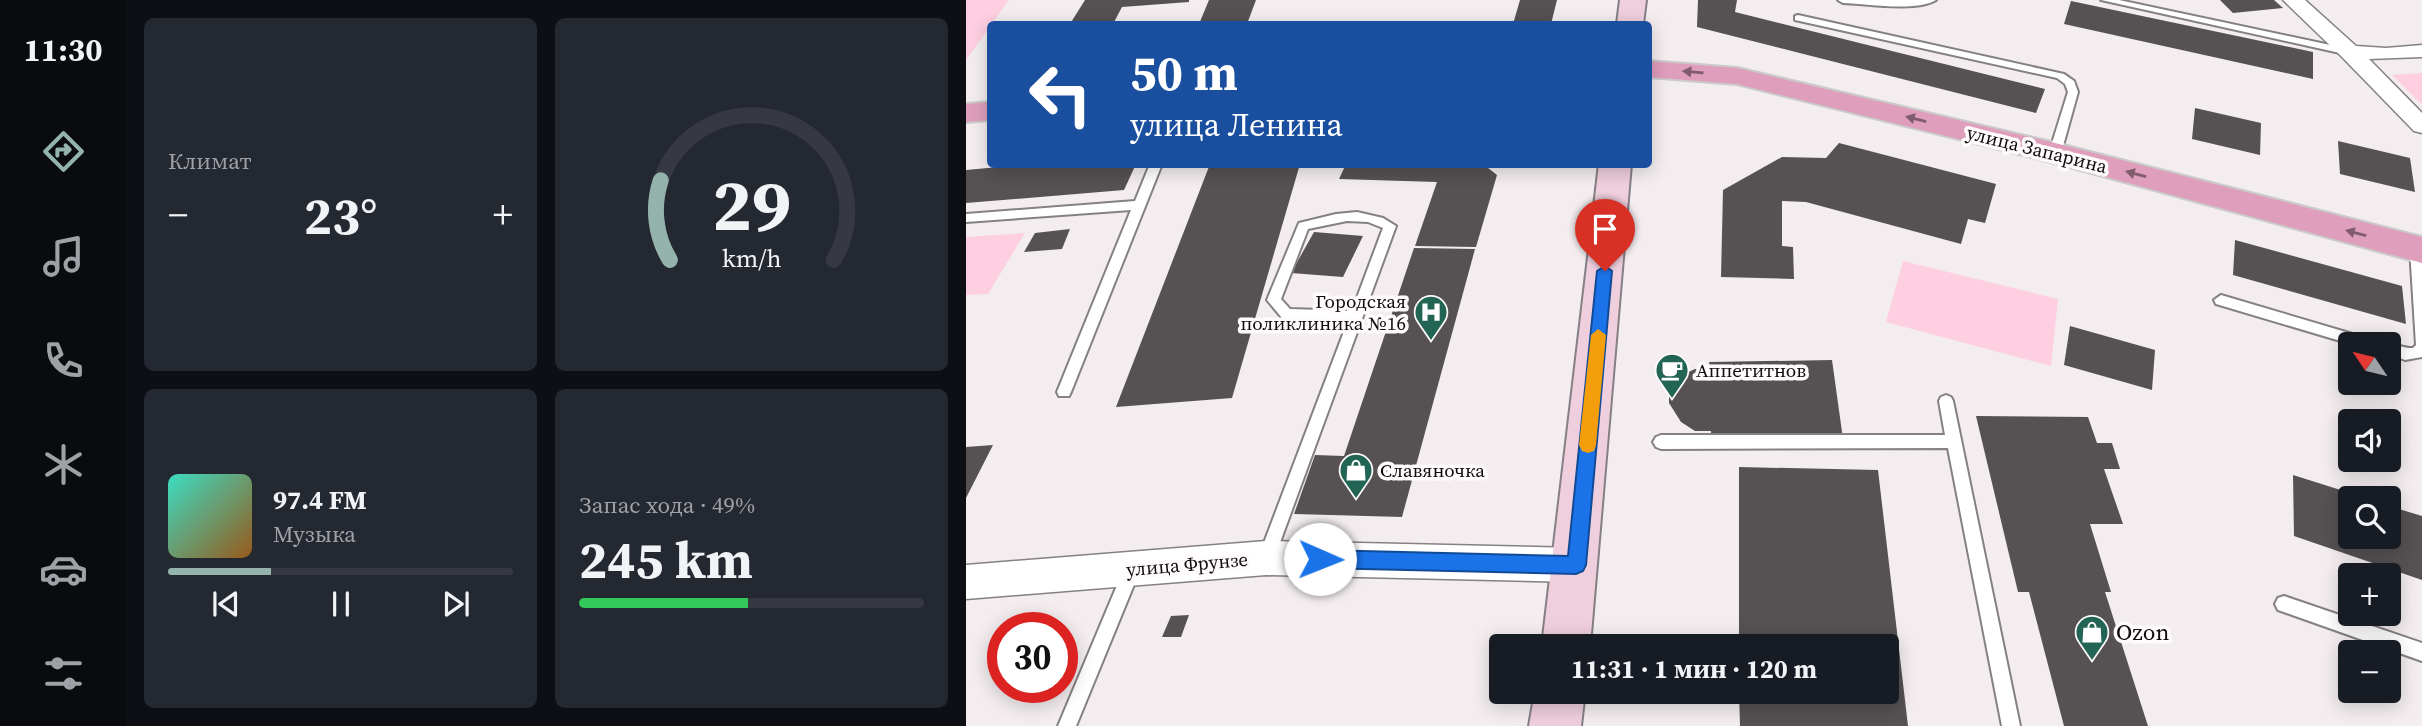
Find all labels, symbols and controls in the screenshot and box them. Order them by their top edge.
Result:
text: 11:30 [24,28,102,72]
text: 50 m [1130,39,1238,106]
icon: left [1015,49,1106,140]
one-way arrow [1682,66,1704,77]
text: улица Ленина [1130,103,1343,147]
one-way arrow [1904,113,1926,124]
street label: улица Запарина [1964,119,2110,179]
icon: directions [39,127,88,176]
text: Климат [168,145,252,177]
text: 29 [712,156,791,255]
one-way arrow [2125,168,2147,179]
text: 23° [304,180,377,251]
text: − [168,189,188,241]
text: + [493,189,513,241]
pin [1575,199,1635,271]
icon: arrive [1586,210,1624,248]
one-way arrow [2345,227,2367,238]
icon: music [39,232,88,281]
text: km/h [722,241,781,275]
place label: Городская поликлиника №16 [1241,288,1406,336]
hospital icon: Городская поликлиника №16 [1412,293,1450,342]
north arrow [2338,332,2401,396]
map controls [2338,332,2401,703]
icon: phone [39,336,88,385]
cafe icon: Аппетитнов [1653,351,1691,400]
place label: Аппетитнов [1696,357,1806,383]
button: sound [2338,409,2401,472]
icon: climate [39,440,88,489]
shop icon: Славяночка [1337,451,1375,500]
place label: Славяночка [1380,457,1485,483]
text: 97.4 FM [273,482,367,518]
button: search [2338,486,2401,549]
text: Запас хода · 49% [579,489,755,521]
text: Музыка [273,518,356,550]
position arrow [1283,522,1357,596]
text: 245 km [579,524,753,595]
icon: car [39,545,88,594]
street label: улица Фрунзе [1125,546,1249,582]
button: + [2338,563,2401,626]
icon: previous [207,585,245,623]
icon: pause [322,585,360,623]
icon: next [437,585,475,623]
speed limit sign: 30 [987,612,1078,703]
shop icon: Ozon [2073,613,2111,662]
place label: Ozon [2116,616,2169,648]
button: − [2338,640,2401,703]
icon: filters [39,649,88,698]
text: 11:31 · 1 мин · 120 m [1571,651,1817,687]

